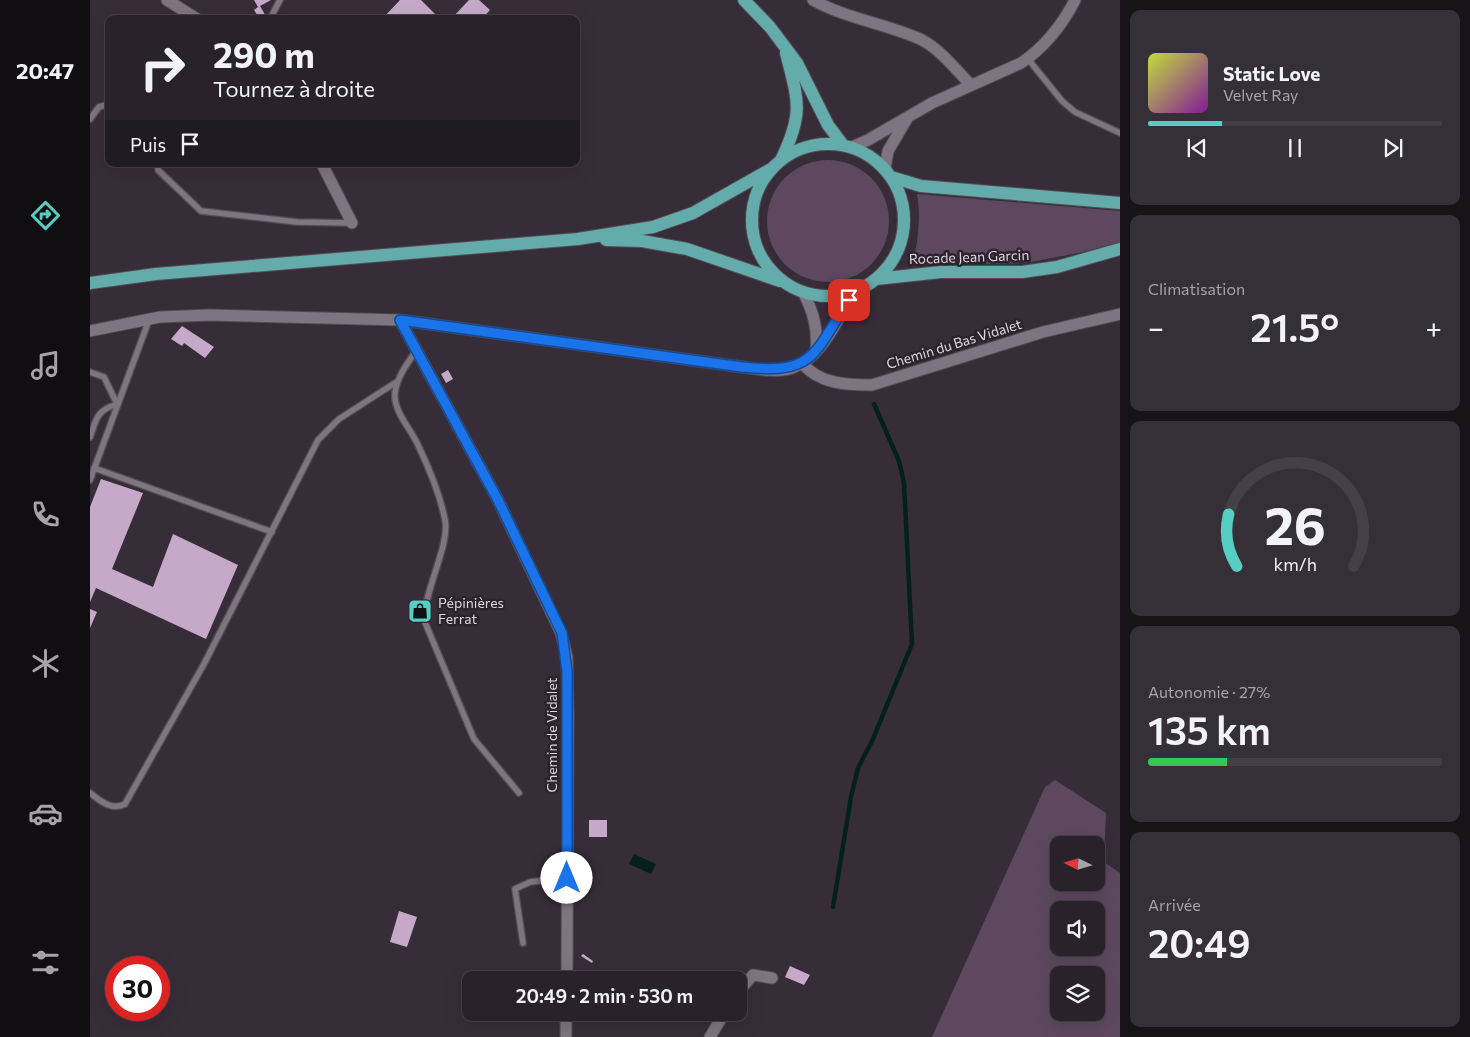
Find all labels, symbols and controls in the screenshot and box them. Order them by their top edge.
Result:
text: 290 m [213,32,315,75]
icon: right [130,35,195,100]
text: 20:47 [16,57,74,84]
text: Static Love [1223,62,1320,85]
text: Tournez à droite [213,75,375,102]
text: Velvet Ray [1223,85,1298,104]
icon: arrive [176,130,204,158]
text: Puis [130,133,166,156]
icon: previous [1183,134,1211,162]
icon: pause [1281,134,1309,162]
icon: next [1379,134,1407,162]
icon: directions [28,198,63,233]
street label: Rocade Jean Garcin [908,246,1030,267]
pin [828,279,870,321]
text: Climatisation [1148,279,1245,298]
icon: arrive [835,286,863,314]
text: 21.5° [1250,303,1339,350]
text: − [1148,310,1164,344]
text: + [1426,310,1442,344]
street label: Chemin du Bas Vidalet [884,315,1024,372]
icon: music [28,348,63,383]
text: 26 [1264,492,1326,556]
icon: phone [28,497,63,532]
text: km/h [1273,553,1317,575]
place label: Pépinières Ferrat [438,594,504,627]
shop icon: Pépinières Ferrat [407,598,433,624]
icon: climate [28,646,63,681]
street label: Chemin de Vidalet [543,677,560,792]
text: Autonomie · 27% [1148,682,1270,701]
text: 135 km [1148,706,1271,753]
icon: car [28,796,63,831]
north arrow [1050,836,1105,891]
map controls [1050,836,1105,1021]
position arrow [540,851,592,903]
text: Arrivée [1148,895,1201,914]
button: sound [1050,901,1105,956]
text: 20:49 [1148,919,1250,966]
icon: filters [28,945,63,980]
speed limit sign: 30 [105,956,170,1021]
button: layers [1050,966,1105,1021]
text: 20:49 · 2 min · 530 m [516,984,693,1007]

